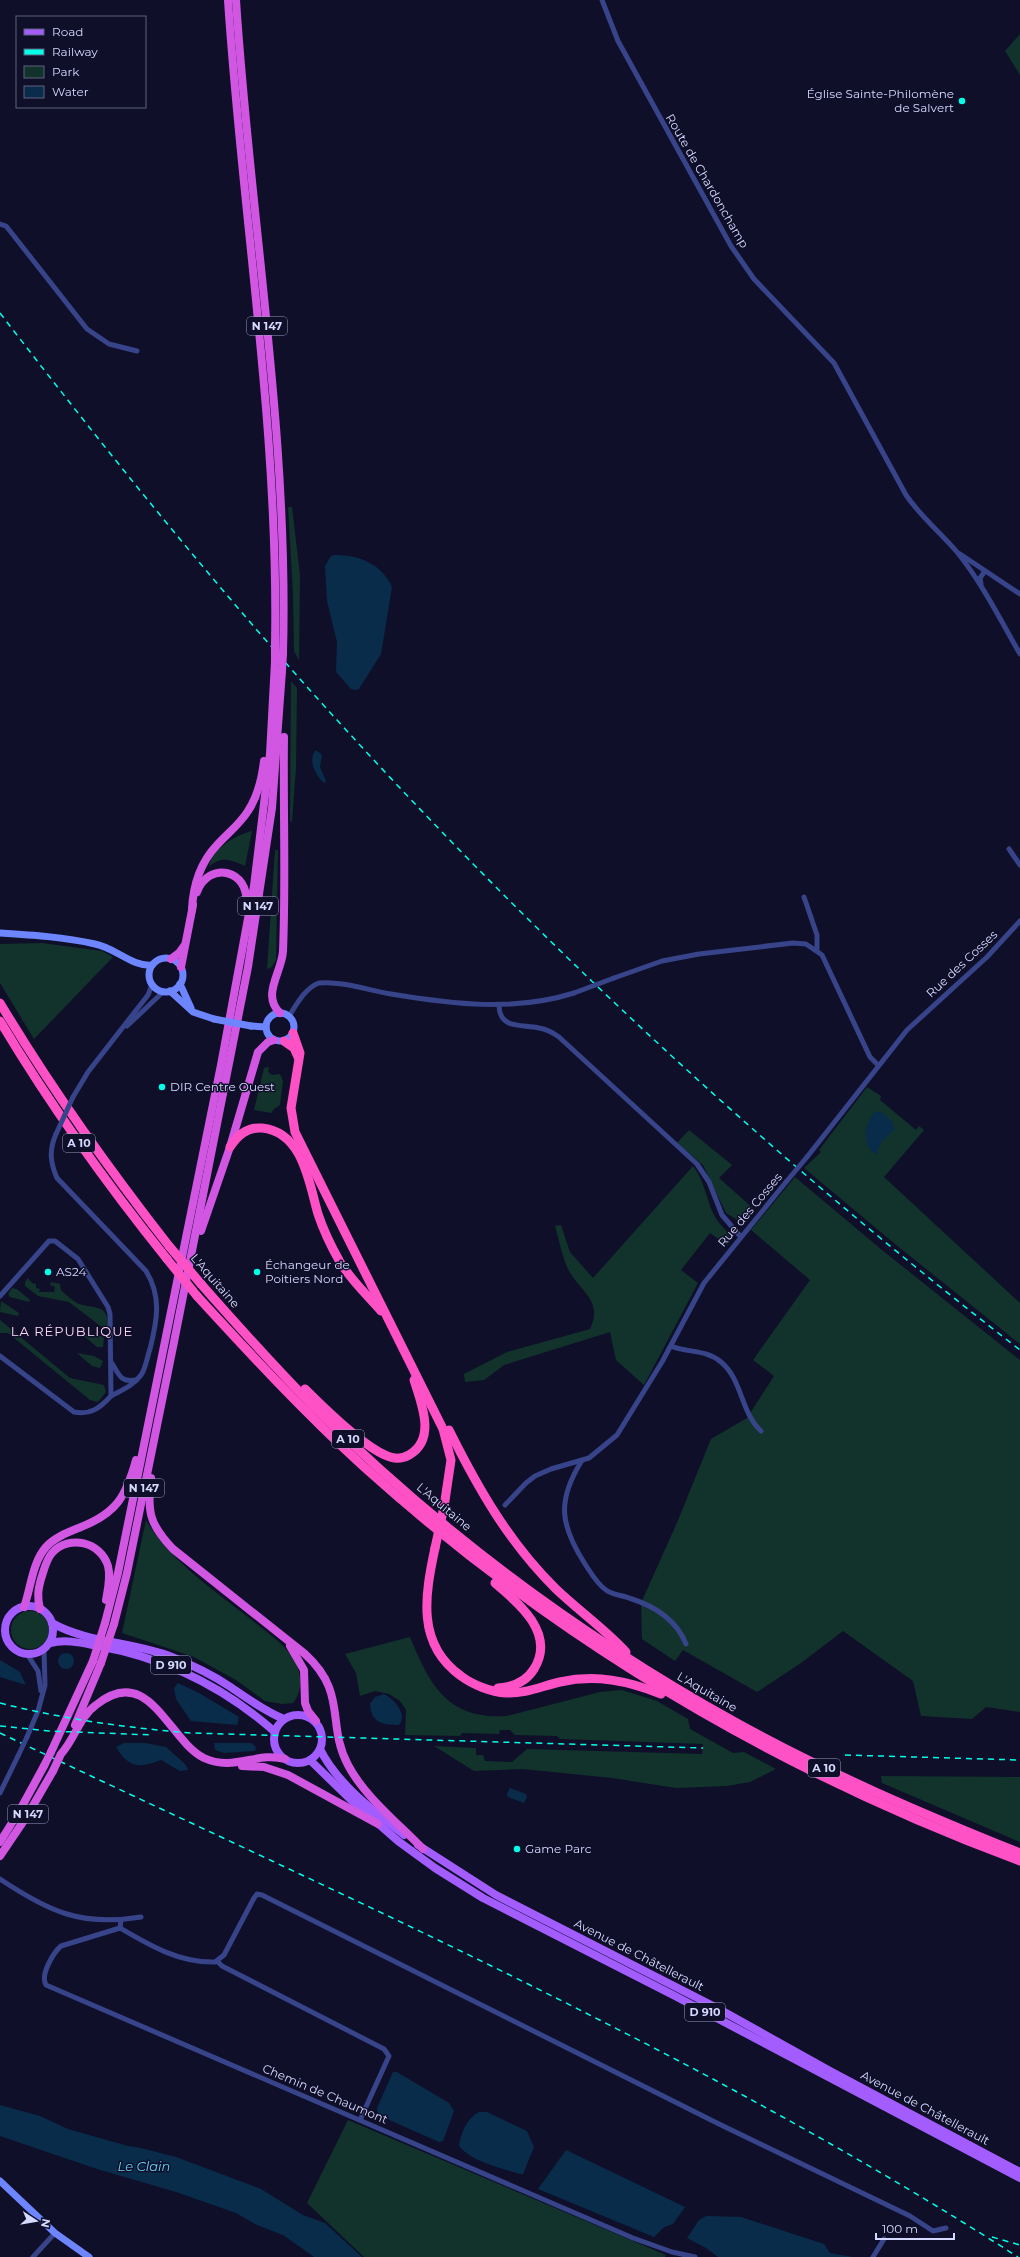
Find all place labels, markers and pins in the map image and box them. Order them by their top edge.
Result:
place label: Église Sainte-Philomène de Salvert [807,86,954,115]
marker: Église Sainte-Philomène de Salvert [957,96,967,106]
place label: DIR Centre Ouest [170,1079,275,1094]
marker: DIR Centre Ouest [157,1082,167,1092]
place label: Échangeur de Poitiers Nord [265,1257,350,1286]
place label: AS24 [56,1264,87,1279]
marker: AS24 [43,1267,53,1277]
marker: Échangeur de Poitiers Nord [252,1267,262,1277]
place label: Game Parc [525,1841,592,1856]
marker: Game Parc [512,1844,522,1854]

